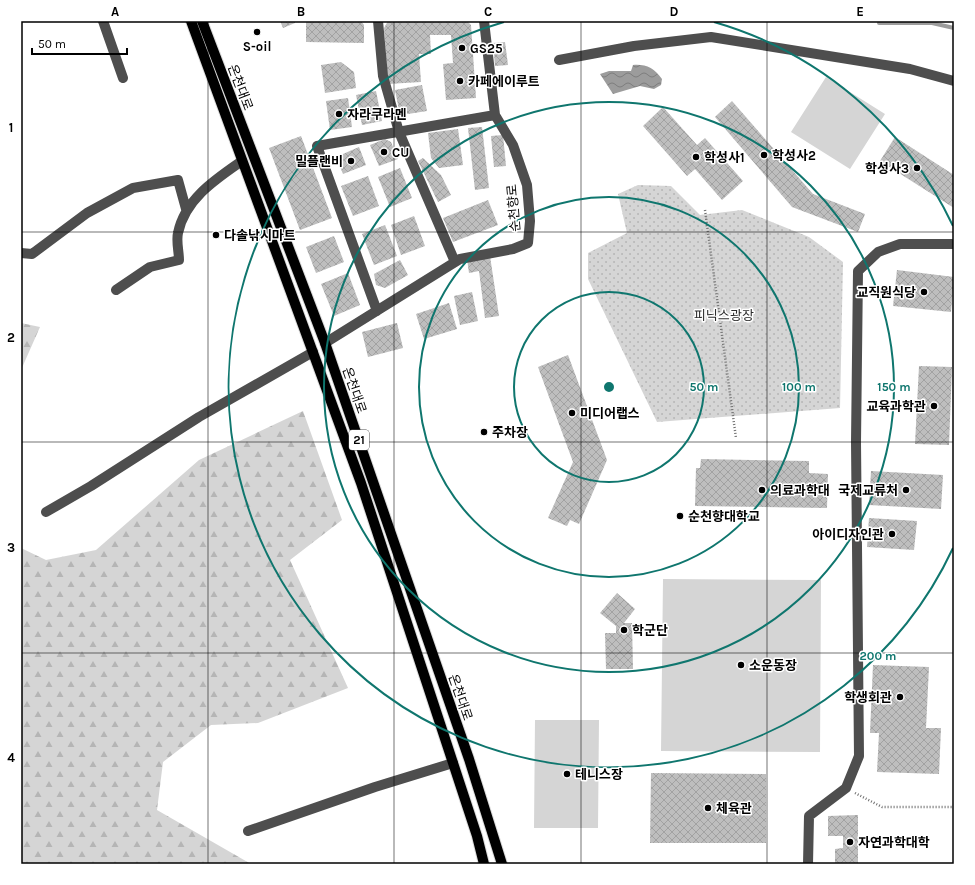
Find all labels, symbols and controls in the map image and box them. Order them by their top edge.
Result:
text: A [111,4,119,19]
text: B [297,4,305,19]
text: C [484,4,492,19]
text: D [670,4,679,19]
text: E [856,4,864,19]
marker: S-oil [252,27,262,37]
scale bar [32,30,127,56]
text: 50 m [38,37,66,51]
place label: S-oil [243,39,271,54]
place label: GS25 [470,41,503,56]
marker: GS25 [457,43,467,53]
street label: 온천대로 [225,62,256,112]
place label: 카페에이루트 [468,74,540,89]
marker: 카페에이루트 [455,76,465,86]
place label: 자라쿠라멘 [347,107,407,122]
marker: 자라쿠라멘 [334,109,344,119]
text: 1 [9,120,13,135]
place label: CU [392,145,409,160]
marker: CU [379,147,389,157]
place label: 학성사2 [772,148,816,163]
place label: 학성사1 [704,150,745,165]
marker: 학성사2 [759,150,769,160]
marker: 학성사1 [691,152,701,162]
place label: 밀플랜비 [295,154,343,169]
marker: 밀플랜비 [346,156,356,166]
place label: 학성사3 [865,161,909,176]
marker: 학성사3 [912,163,922,173]
street label: 순천향로 [504,183,523,232]
place label: 다솔낚시마트 [224,228,296,243]
marker: 다솔낚시마트 [211,230,221,240]
place label: 교직원식당 [856,285,916,300]
marker: 교직원식당 [919,287,929,297]
park label: 피닉스광장 [694,308,754,323]
text: 2 [7,330,15,345]
street label: 온천대로 [340,365,369,415]
centre of rings [602,380,616,394]
text: 50 m [690,380,719,394]
text: 100 m [782,380,816,394]
text: 150 m [877,380,911,394]
place label: 교육과학관 [866,399,926,414]
marker: 교육과학관 [929,401,939,411]
place label: 미디어랩스 [580,406,640,421]
marker: 미디어랩스 [567,408,577,418]
place label: 주차장 [492,425,528,440]
marker: 주차장 [479,427,489,437]
road number: 21 [349,430,369,450]
place label: 의료과학대 [770,483,830,498]
place label: 국제교류처 [838,483,898,498]
marker: 의료과학대 [757,485,767,495]
marker: 국제교류처 [901,485,911,495]
place label: 순천향대학교 [688,509,760,524]
marker: 순천향대학교 [675,511,685,521]
place label: 아이디자인관 [812,527,884,542]
marker: 아이디자인관 [887,529,897,539]
text: 3 [7,540,15,555]
place label: 학군단 [632,623,668,638]
marker: 학군단 [619,625,629,635]
text: 200 m [860,649,896,663]
place label: 소운동장 [749,658,797,673]
marker: 소운동장 [736,660,746,670]
street label: 온천대로 [446,672,475,722]
place label: 학생회관 [844,690,892,705]
marker: 학생회관 [895,692,905,702]
text: 4 [7,750,15,765]
place label: 테니스장 [575,767,623,782]
marker: 테니스장 [562,769,572,779]
place label: 체육관 [716,801,752,816]
marker: 체육관 [703,803,713,813]
place label: 자연과학대학 [858,835,930,850]
marker: 자연과학대학 [845,837,855,847]

